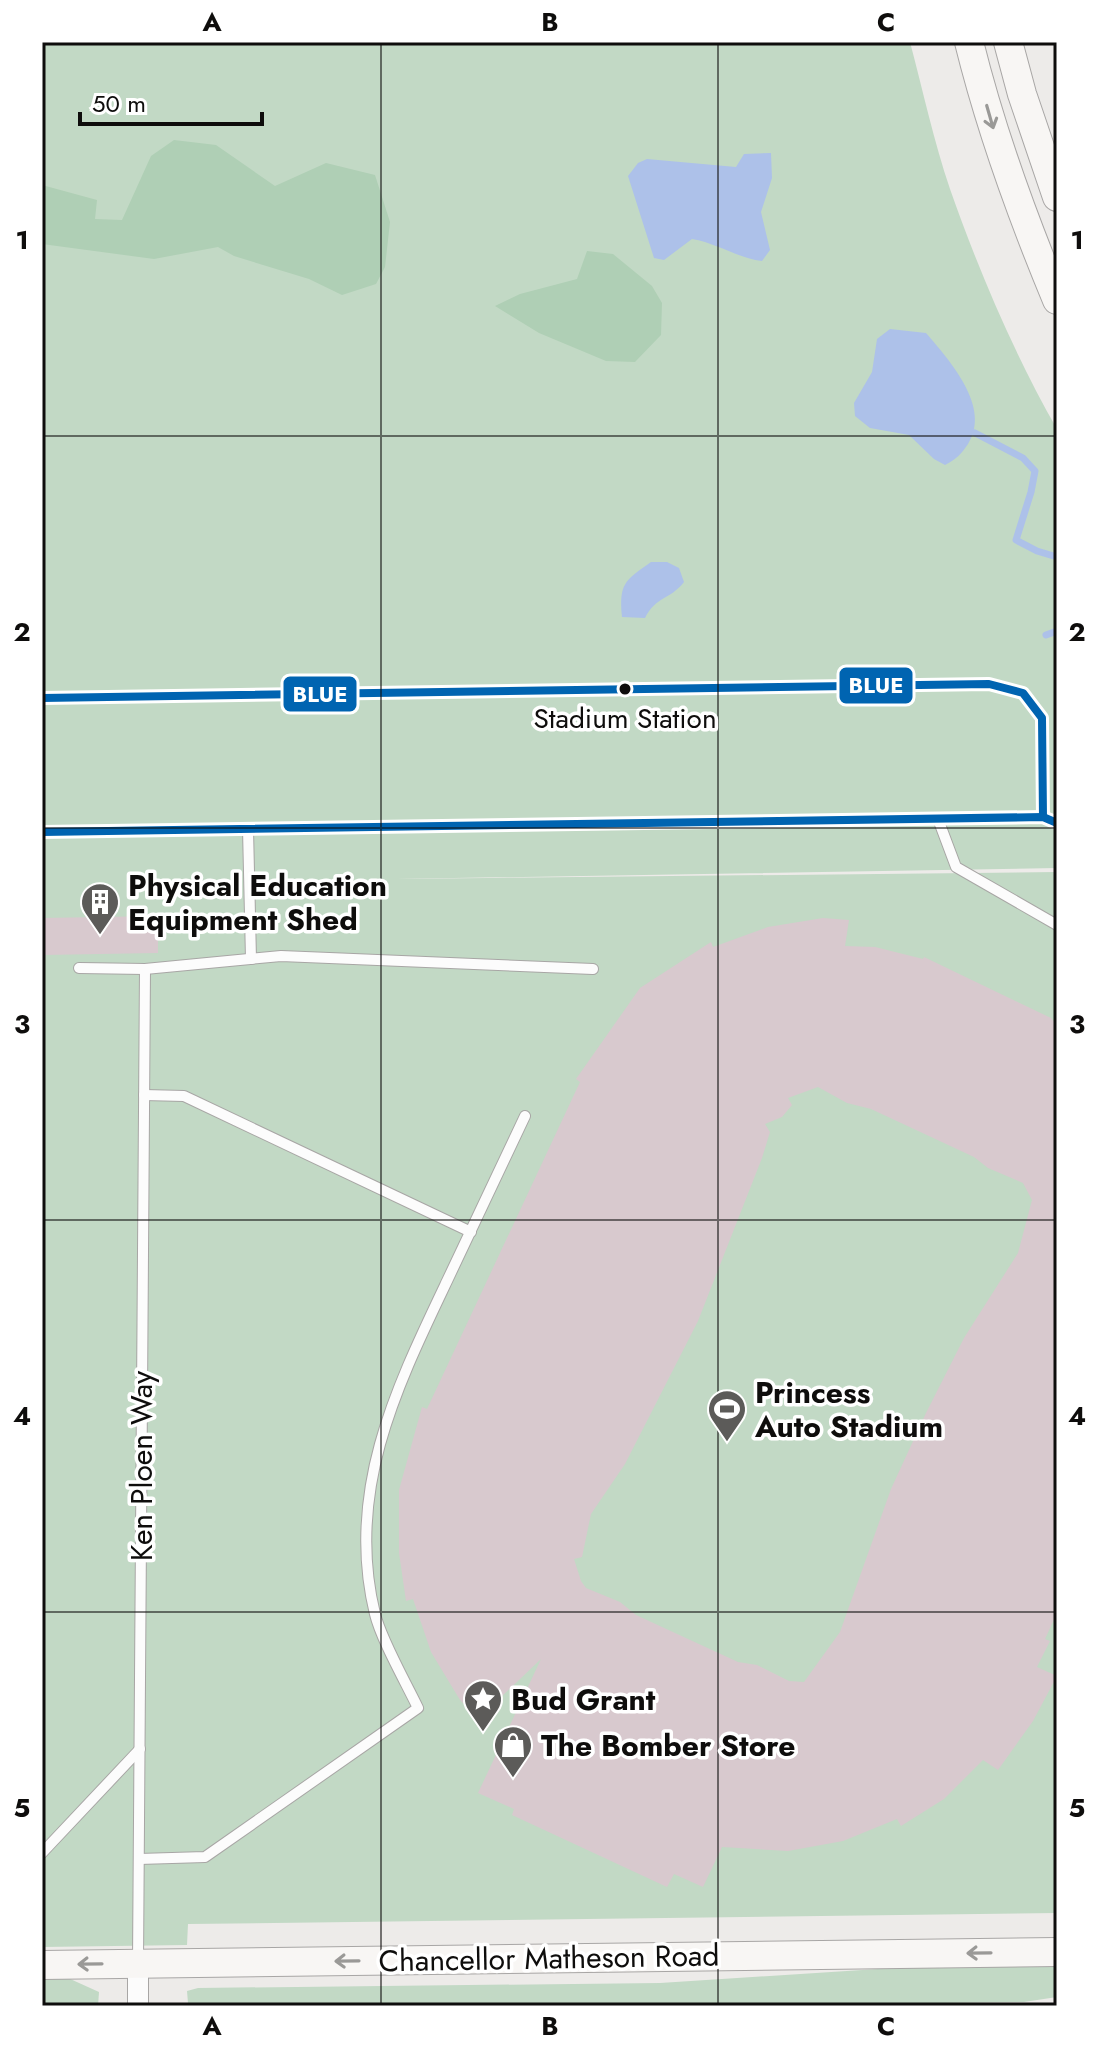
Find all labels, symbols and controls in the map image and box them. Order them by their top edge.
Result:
text: A [201,3,222,41]
text: B [541,3,559,41]
text: C [877,3,895,41]
scale bar [80,76,262,126]
text: 50 m [92,86,146,121]
one-way arrow [983,104,998,130]
text: 1 [15,221,29,259]
text: 1 [1070,221,1084,259]
text: 2 [13,613,31,651]
text: 2 [1068,613,1086,651]
line badge: BLUE [838,666,914,705]
text: BLUE [849,669,903,701]
line badge: BLUE [282,675,358,713]
text: BLUE [293,678,347,710]
marker: Stadium Station [617,681,633,697]
place label: Stadium Station [533,698,717,739]
place label: Physical Education Equipment Shed [128,864,387,941]
building icon: Physical Education Equipment Shed [79,881,121,936]
text: 3 [14,1005,30,1043]
text: 3 [1069,1005,1085,1043]
street label: Ken Ploen Way [120,1370,163,1561]
place label: Princess Auto Stadium [754,1371,943,1448]
sports icon: Princess Auto Stadium [706,1388,748,1443]
text: 4 [13,1397,31,1435]
text: 4 [1068,1397,1086,1435]
place icon: Bud Grant [462,1678,504,1733]
place label: Bud Grant [511,1678,656,1721]
shop icon: The Bomber Store [492,1724,534,1779]
place label: The Bomber Store [541,1724,795,1767]
text: 5 [14,1789,30,1827]
text: 5 [1069,1789,1085,1827]
street label: Chancellor Matheson Road [378,1934,720,1982]
one-way arrow [966,1945,993,1961]
one-way arrow [334,1953,361,1969]
one-way arrow [77,1957,104,1972]
text: A [201,2007,222,2045]
text: B [541,2007,559,2045]
text: C [877,2007,895,2045]

